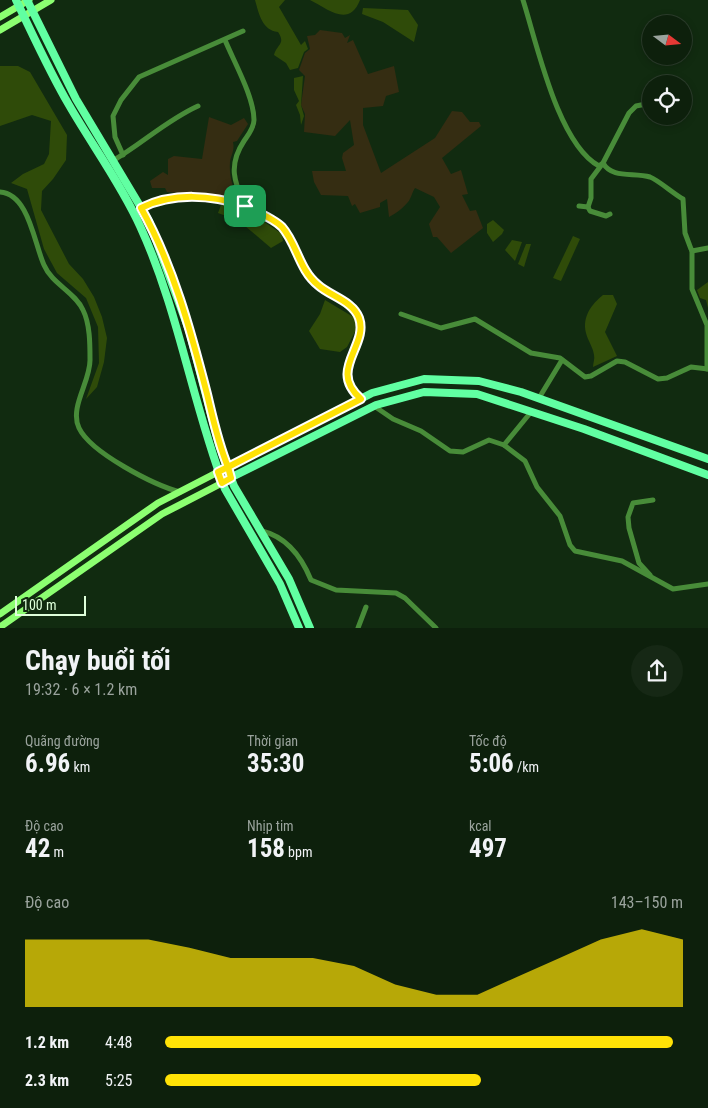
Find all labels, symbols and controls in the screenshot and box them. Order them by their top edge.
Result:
north arrow [642,15,692,65]
map controls [642,15,692,125]
button: locate [642,75,692,125]
pin [224,185,266,227]
icon: arrive [231,192,259,220]
scale bar [15,593,86,616]
text: 100 m [22,597,57,613]
text: Chạy buổi tối [25,644,171,677]
button: share [631,645,683,697]
text: 19:32 · 6 × 1.2 km [25,680,137,699]
text: Quãng đường [25,733,100,749]
text: Thời gian [247,733,298,749]
text: Tốc độ [469,733,507,749]
text: 6.96 [25,749,70,778]
text: 35:30 [247,749,304,778]
text: 5:06 [469,749,514,778]
text: km [70,759,90,775]
text: /km [514,759,539,775]
text: Độ cao [25,818,64,834]
text: Nhịp tim [247,818,294,834]
text: kcal [469,818,492,834]
text: 42 [25,834,50,863]
text: 158 [247,834,285,863]
text: 497 [469,834,507,863]
text: m [50,844,64,860]
text: bpm [285,844,312,860]
text: Độ cao [25,893,69,912]
text: 143–150 m [611,893,683,912]
text: 1.2 km [25,1033,69,1052]
text: 4:48 [105,1033,132,1052]
text: 2.3 km [25,1071,69,1090]
text: 5:25 [105,1071,132,1090]

